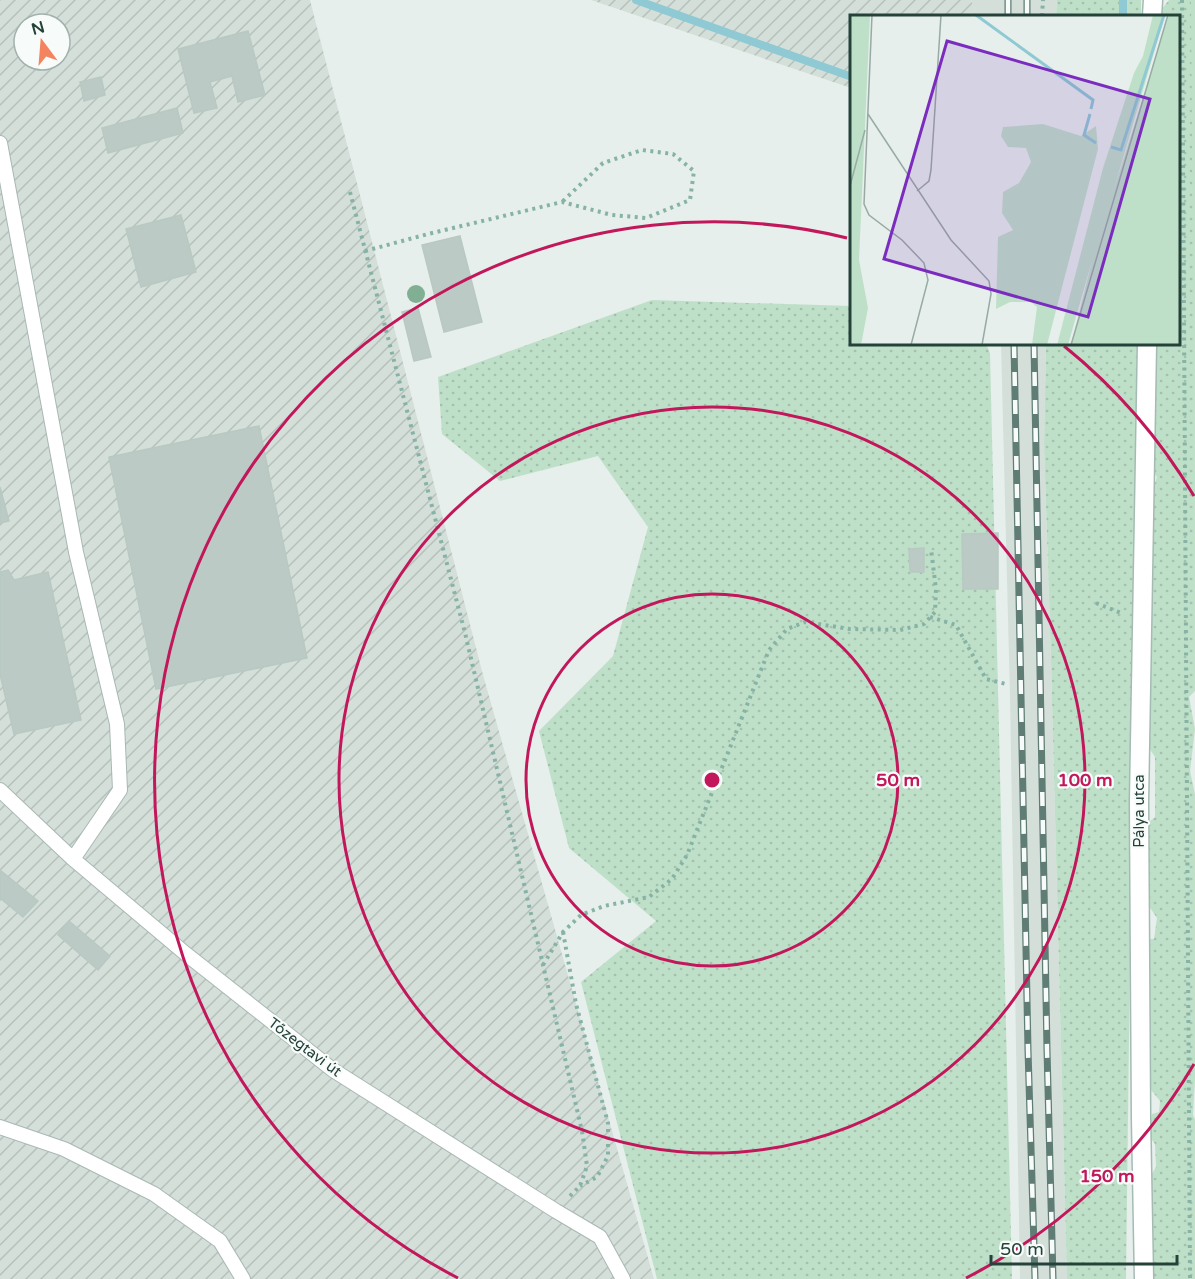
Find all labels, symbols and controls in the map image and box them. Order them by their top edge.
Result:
north arrow [12,12,72,72]
inset map [850,15,1180,345]
text: N [29,17,47,40]
text: 50 m [876,769,920,791]
text: 100 m [1057,769,1113,791]
centre of rings [702,770,722,790]
street label: Pálya utca [1130,774,1148,848]
street label: Tőzegtavi út [265,1014,345,1081]
text: 150 m [1079,1165,1135,1187]
scale bar [991,1228,1177,1266]
text: 50 m [1000,1238,1044,1260]

